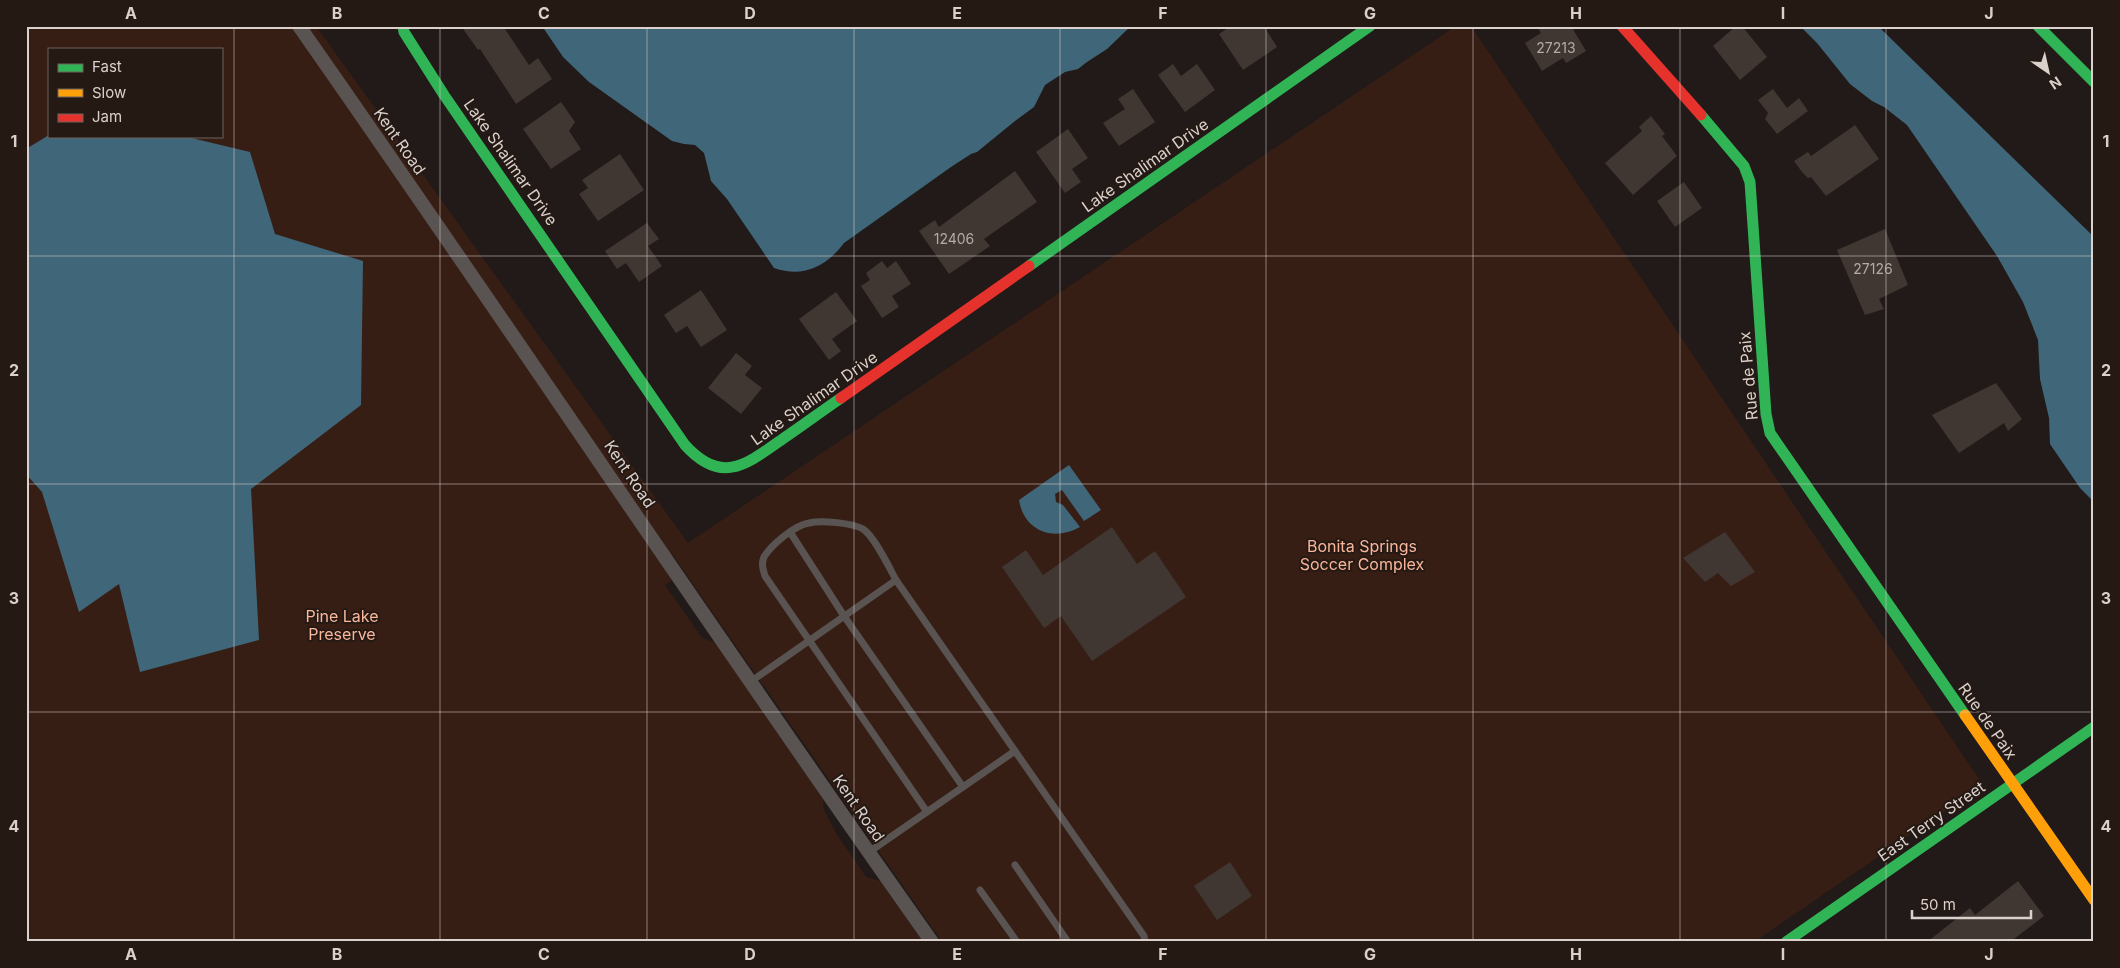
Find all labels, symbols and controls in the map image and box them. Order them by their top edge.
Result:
text: A [125,3,137,23]
text: B [332,3,342,23]
text: C [538,3,550,23]
text: D [744,3,756,23]
text: E [952,3,962,23]
text: F [1158,3,1168,23]
text: G [1364,3,1376,23]
text: H [1570,3,1582,23]
text: I [1781,3,1785,23]
text: J [1984,3,1994,23]
house number: 27213 [1536,39,1576,56]
legend [48,48,222,138]
north arrow [2022,48,2072,98]
text: Fast [92,57,122,76]
text: N [2046,73,2065,93]
text: Slow [92,83,126,102]
street label: Lake Shalimar Drive [460,95,562,229]
street label: Kent Road [370,104,430,178]
text: Jam [92,107,122,126]
street label: Lake Shalimar Drive [1078,114,1212,216]
text: 1 [11,131,17,151]
text: 1 [2103,131,2109,151]
house number: 12406 [934,230,974,247]
house number: 27126 [1853,260,1893,277]
street label: Rue de Paix [1734,331,1762,421]
street label: Lake Shalimar Drive [747,347,881,449]
text: 2 [9,360,19,380]
text: 2 [2101,360,2111,380]
street label: Kent Road [600,436,660,512]
park label: Bonita Springs Soccer Complex [1300,536,1425,574]
text: 3 [9,588,19,608]
text: 3 [2101,588,2111,608]
park label: Pine Lake Preserve [305,606,379,644]
street label: Rue de Paix [1954,679,2022,763]
street label: Kent Road [829,771,889,845]
street label: East Terry Street [1874,777,1988,865]
text: 4 [9,816,20,836]
text: 4 [2101,816,2112,836]
scale bar [1912,888,2031,920]
text: 50 m [1920,895,1956,914]
text: A [125,944,137,964]
text: B [332,944,342,964]
text: C [538,944,550,964]
text: D [744,944,756,964]
text: E [952,944,962,964]
text: F [1158,944,1168,964]
text: G [1364,944,1376,964]
text: H [1570,944,1582,964]
text: I [1781,944,1785,964]
text: J [1984,944,1994,964]

